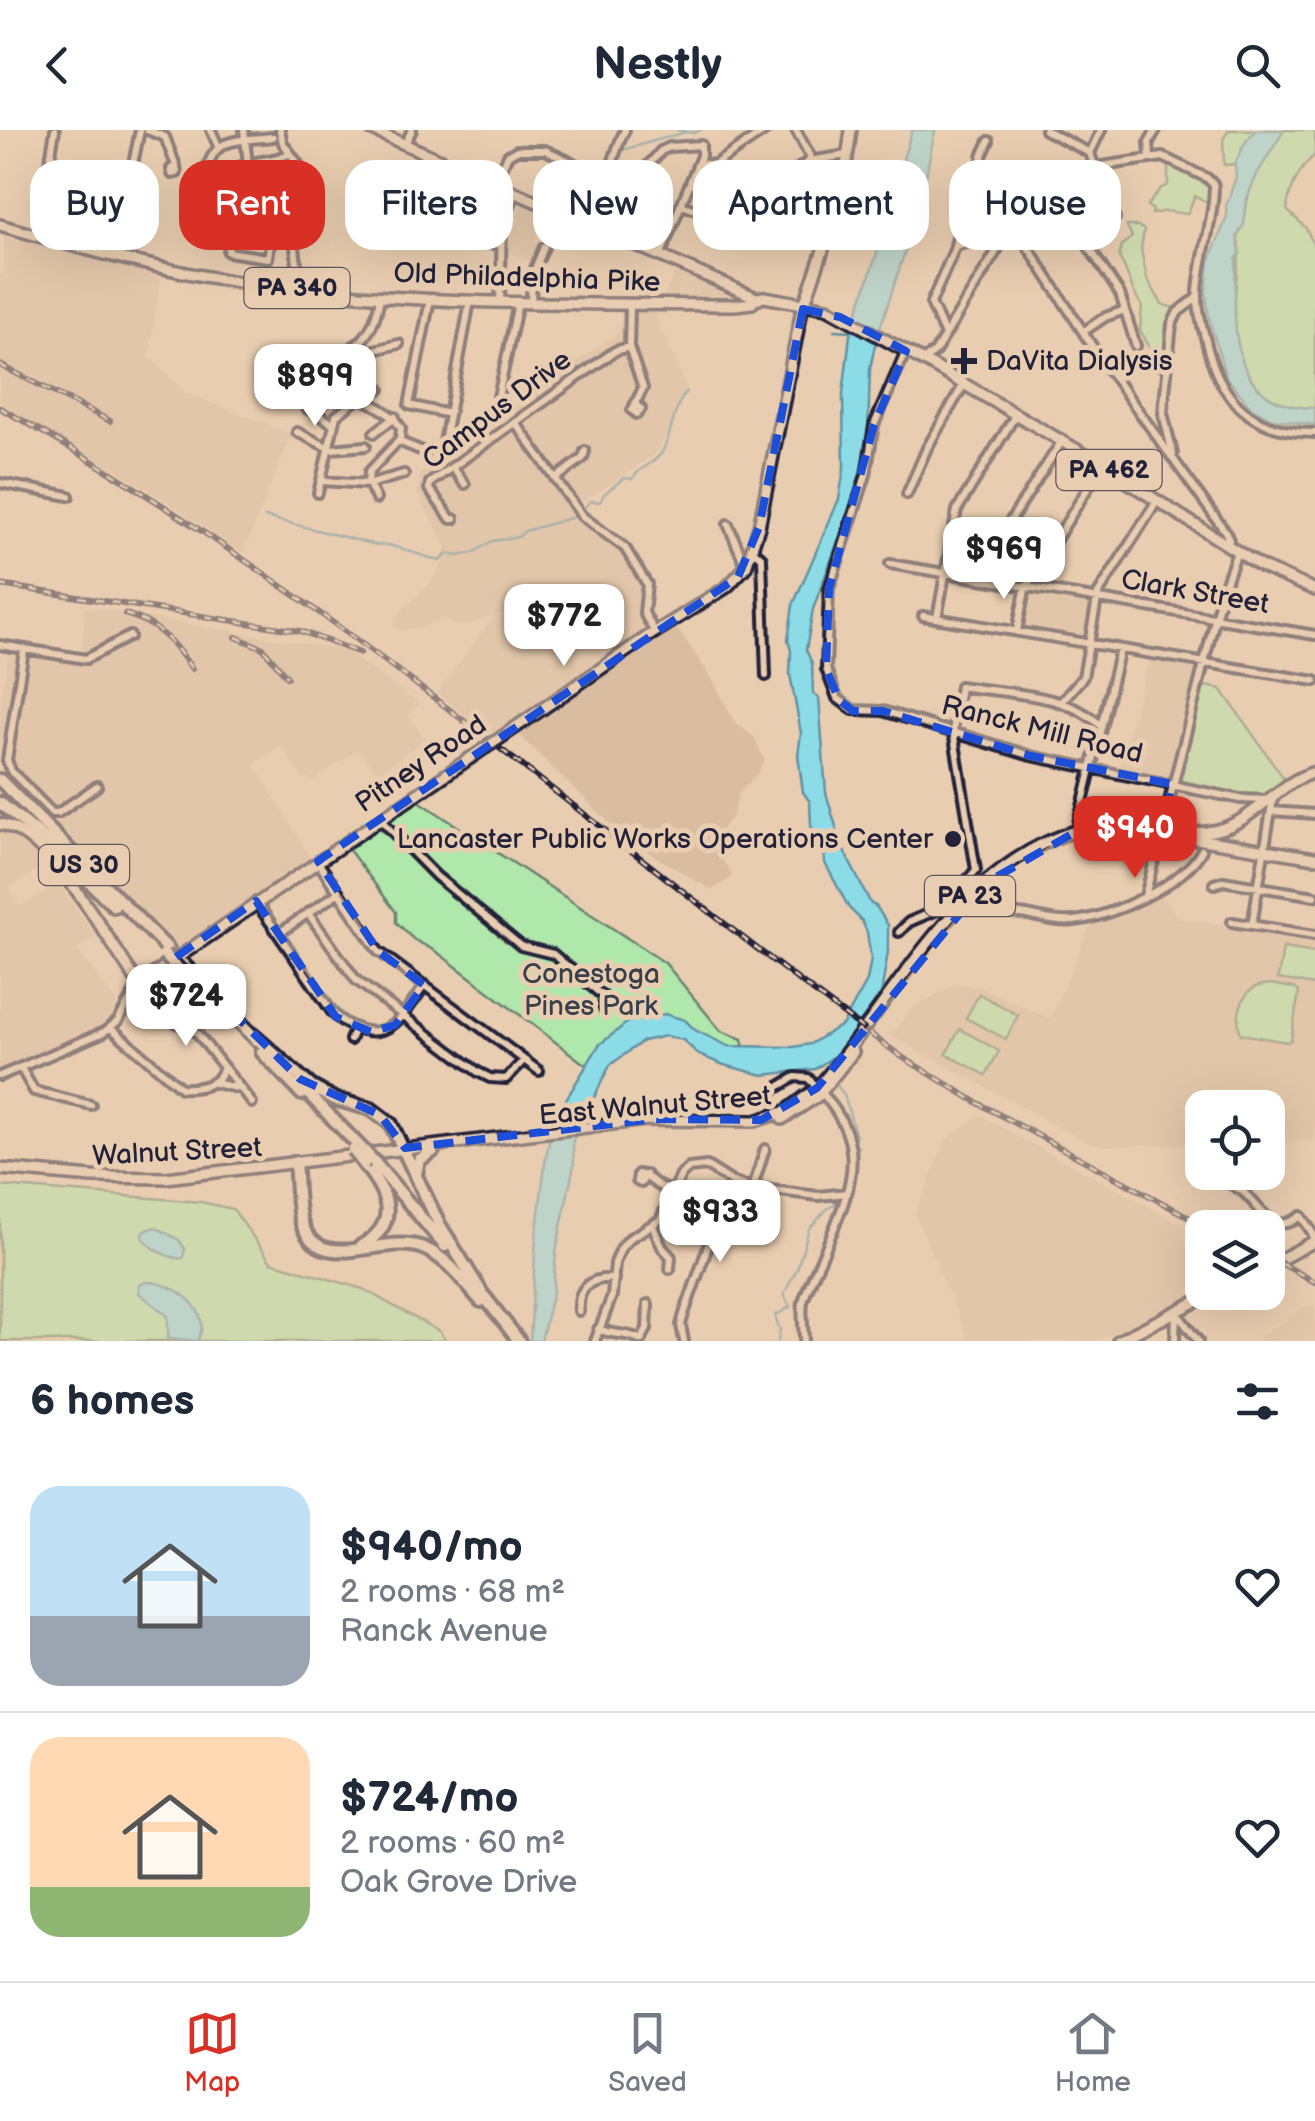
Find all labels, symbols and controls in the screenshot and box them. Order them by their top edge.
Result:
icon: back [30,38,85,93]
text: Nestly [593,38,722,93]
icon: search [1230,38,1285,93]
chip: Buy [30,160,159,250]
chip: Rent [179,160,325,250]
chip: Filters [345,160,513,250]
chip: New [533,160,673,250]
chip: Apartment [693,160,929,250]
chip: House [949,160,1121,250]
street label: Old Philadelphia Pike [393,257,661,299]
road number: PA 340 [244,268,350,308]
street label: Campus Drive [416,343,578,477]
pin: $899 [256,344,374,429]
place label: DaVita Dialysis [986,345,1173,378]
marker: DaVita Dialysis [951,348,977,374]
text: $899 [276,357,354,396]
road number: PA 462 [1056,450,1162,490]
pin: $969 [945,517,1063,602]
text: $969 [965,530,1043,569]
street label: Clark Street [1119,563,1272,621]
pin: $772 [505,584,623,669]
text: $772 [526,597,602,636]
street label: Ranck Mill Road [938,689,1146,771]
street label: Pitney Road [349,708,493,820]
pin: $940 [1076,796,1194,881]
text: $940 [1096,809,1174,848]
place label: Lancaster Public Works Operations Center [397,823,934,856]
marker: Lancaster Public Works Operations Center [942,828,964,850]
road number: US 30 [39,845,129,885]
road number: PA 23 [925,876,1015,916]
park label: Conestoga Pines Park [522,958,660,1023]
pin: $724 [127,964,245,1049]
text: $724 [148,977,224,1016]
street label: East Walnut Street [538,1079,773,1133]
map controls [1185,1090,1285,1310]
button: locate [1185,1090,1285,1190]
street label: Walnut Street [91,1131,263,1173]
pin: $933 [661,1180,779,1265]
text: $933 [681,1193,759,1232]
button: layers [1185,1210,1285,1310]
icon: filters [1230,1374,1285,1429]
text: 6 homes [30,1376,194,1427]
text: $940/mo [340,1522,523,1573]
icon: home [110,1526,230,1646]
icon: heart [1230,1559,1285,1614]
text: 2 rooms · 68 m² [340,1573,565,1612]
text: Ranck Avenue [340,1612,548,1651]
text: $724/mo [340,1773,519,1824]
icon: home [110,1777,230,1897]
icon: heart [1230,1810,1285,1865]
text: 2 rooms · 60 m² [340,1824,565,1863]
text: Oak Grove Drive [340,1863,577,1902]
tab: Map [184,2006,240,2099]
tab: Saved [608,2006,687,2099]
tab: Home [1055,2006,1131,2099]

